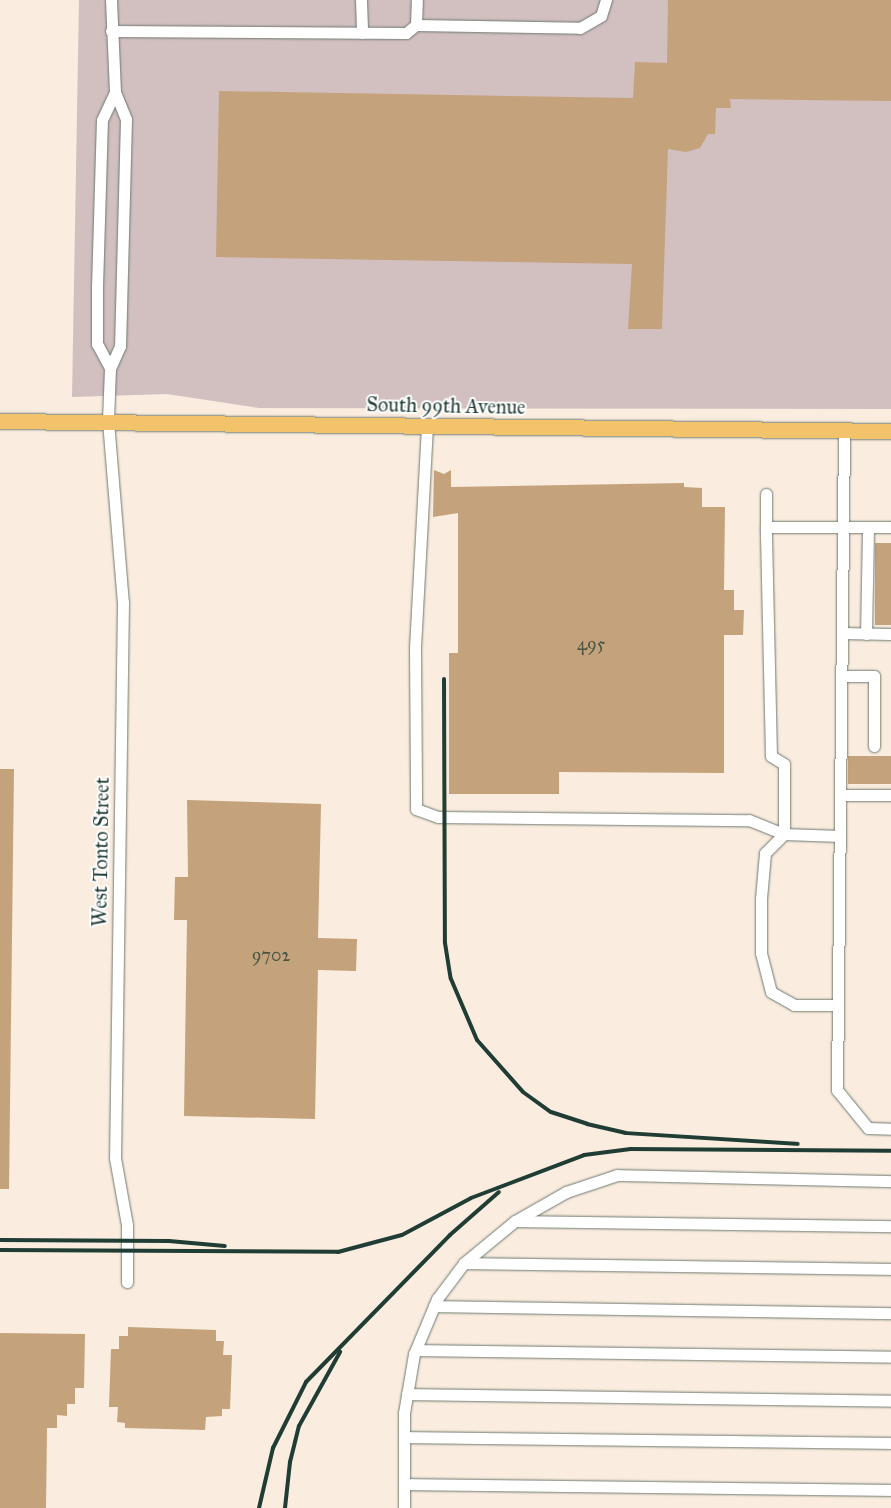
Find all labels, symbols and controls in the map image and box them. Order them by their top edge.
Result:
street label: South 99th Avenue [366,393,526,419]
house number: 495 [577,633,605,655]
street label: West Tonto Street [88,777,114,927]
house number: 9702 [252,944,290,966]

